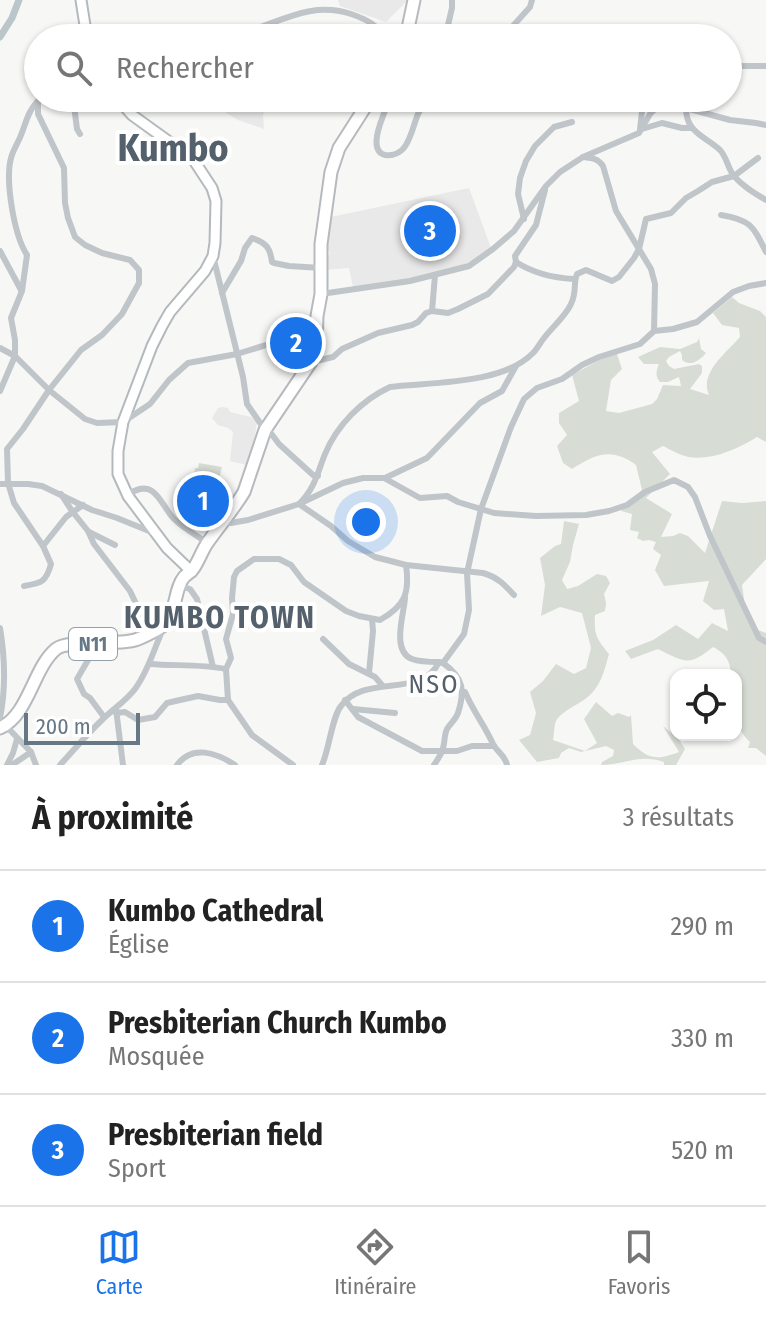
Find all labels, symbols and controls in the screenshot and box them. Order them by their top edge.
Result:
search box [24,24,742,112]
icon: search [52,46,96,90]
text: Rechercher [116,50,254,86]
district label: Kumbo [117,125,229,171]
pin: 3 [404,201,456,261]
pin: 2 [270,313,322,373]
pin: 1 [177,471,229,531]
your location [346,502,386,542]
district label: KUMBO TOWN [124,600,316,636]
road number: N11 [69,628,117,660]
district label: NSO [408,669,460,700]
map controls [670,669,742,741]
button: locate [670,669,742,741]
scale bar [24,709,140,745]
text: 200 m [36,713,91,740]
text: À proximité [32,797,193,838]
text: 3 résultats [623,802,734,833]
text: Kumbo Cathedral [108,893,323,929]
text: 1 [53,911,64,942]
text: 290 m [670,911,734,942]
text: Église [108,929,169,960]
text: Presbiterian Church Kumbo [108,1005,447,1041]
text: 2 [52,1023,64,1054]
text: 330 m [671,1023,734,1054]
text: Mosquée [108,1041,205,1072]
text: Presbiterian field [108,1117,323,1153]
text: 3 [52,1135,64,1166]
text: 520 m [671,1135,734,1166]
text: Sport [108,1153,166,1184]
tab: Carte [96,1225,143,1300]
tab: Itinéraire [334,1225,416,1300]
tab: Favoris [608,1225,670,1300]

